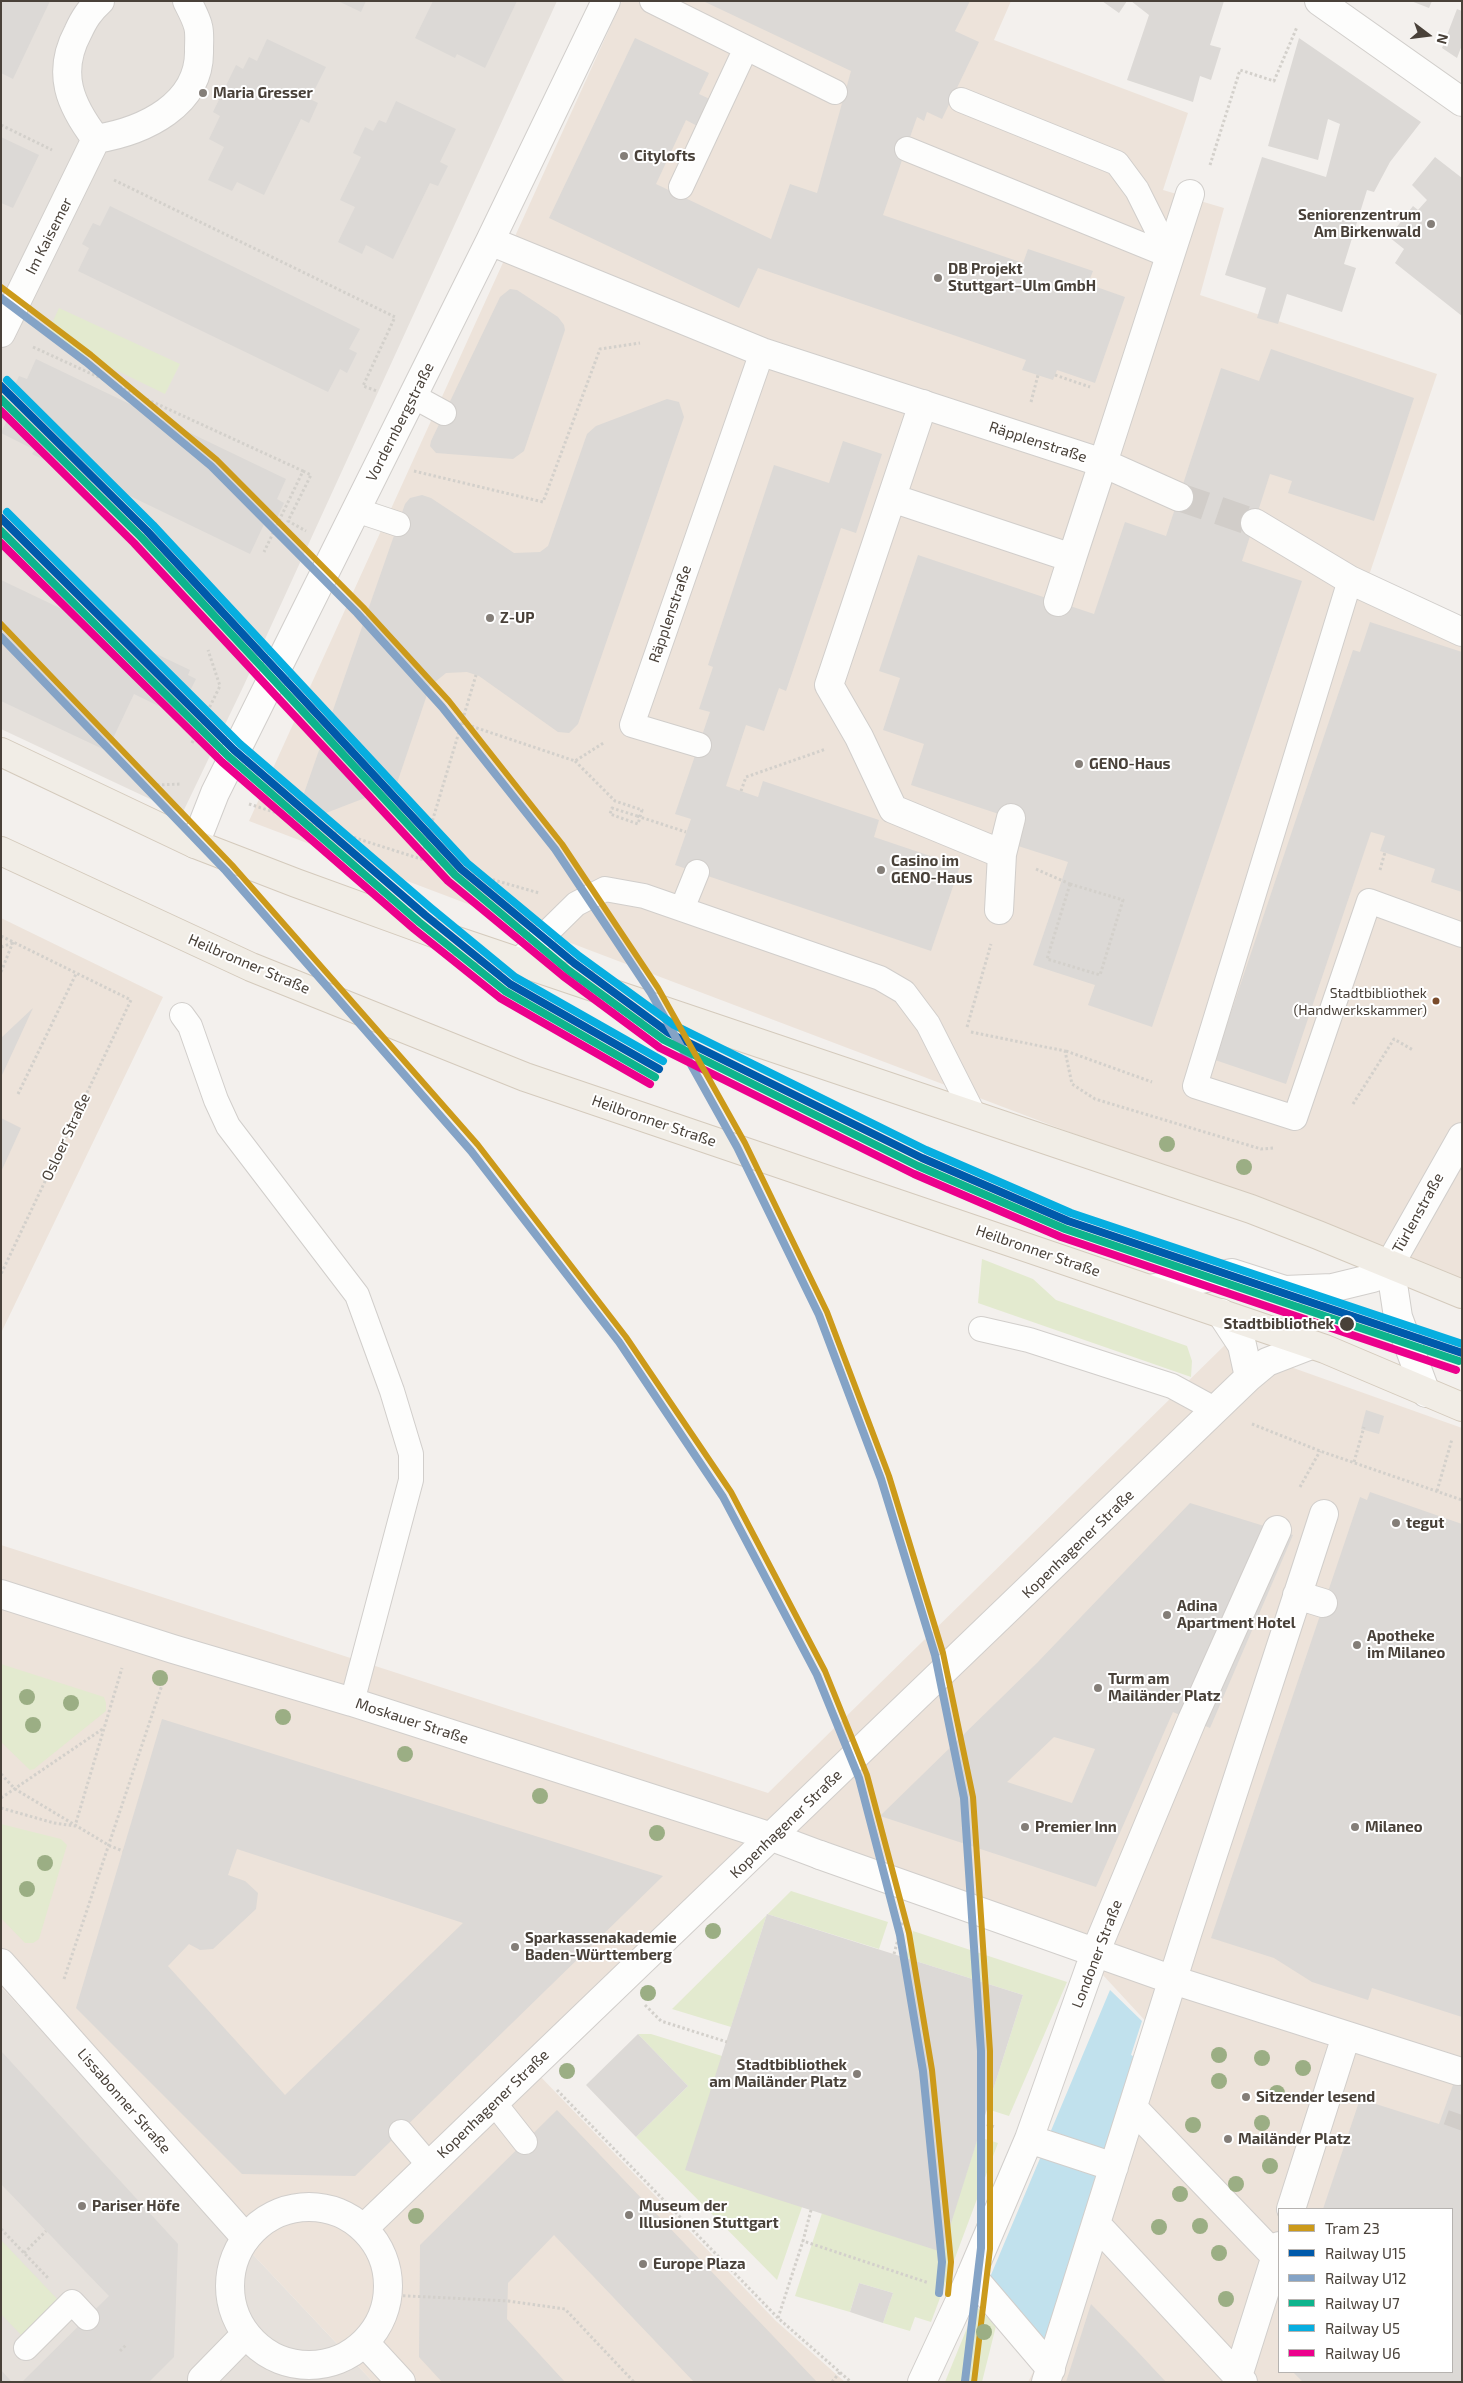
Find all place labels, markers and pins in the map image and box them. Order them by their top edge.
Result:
place label: Maria Gresser [213,84,313,102]
marker: Maria Gresser [197,87,209,99]
place label: Citylofts [634,147,696,165]
marker: Citylofts [618,150,630,162]
place label: Seniorenzentrum Am Birkenwald [1298,206,1421,241]
marker: Seniorenzentrum Am Birkenwald [1425,218,1437,230]
place label: DB Projekt Stuttgart–Ulm GmbH [948,260,1096,295]
marker: DB Projekt Stuttgart–Ulm GmbH [932,272,944,284]
place label: Z-UP [500,609,535,627]
marker: Z-UP [484,612,496,624]
place label: GENO-Haus [1089,755,1171,773]
marker: GENO-Haus [1073,758,1085,770]
place label: Casino im GENO-Haus [891,852,973,887]
marker: Casino im GENO-Haus [875,864,887,876]
place label: Stadtbibliothek (Handwerkskammer) [1293,985,1427,1018]
marker: Stadtbibliothek (Handwerkskammer) [1431,996,1441,1006]
place label: Stadtbibliothek [1224,1315,1334,1333]
marker: Stadtbibliothek [1338,1315,1356,1333]
place label: tegut [1406,1514,1444,1532]
marker: tegut [1390,1517,1402,1529]
place label: Adina Apartment Hotel [1177,1597,1296,1632]
marker: Adina Apartment Hotel [1161,1609,1173,1621]
place label: Apotheke im Milaneo [1367,1627,1445,1662]
marker: Apotheke im Milaneo [1351,1639,1363,1651]
place label: Turm am Mailänder Platz [1108,1670,1221,1705]
marker: Turm am Mailänder Platz [1092,1682,1104,1694]
place label: Premier Inn [1035,1818,1117,1836]
place label: Milaneo [1365,1818,1423,1836]
marker: Premier Inn [1019,1821,1031,1833]
marker: Milaneo [1349,1821,1361,1833]
place label: Sparkassenakademie Baden-Württemberg [525,1929,677,1964]
marker: Sparkassenakademie Baden-Württemberg [509,1941,521,1953]
place label: Stadtbibliothek am Mailänder Platz [709,2056,847,2091]
marker: Stadtbibliothek am Mailänder Platz [851,2068,863,2080]
place label: Sitzender lesend [1256,2088,1375,2106]
marker: Sitzender lesend [1240,2091,1252,2103]
place label: Mailänder Platz [1238,2130,1351,2148]
marker: Mailänder Platz [1222,2133,1234,2145]
place label: Pariser Höfe [92,2197,180,2215]
place label: Museum der Illusionen Stuttgart [639,2197,779,2232]
marker: Pariser Höfe [76,2200,88,2212]
marker: Museum der Illusionen Stuttgart [623,2209,635,2221]
place label: Europe Plaza [653,2255,746,2273]
marker: Europe Plaza [637,2258,649,2270]

